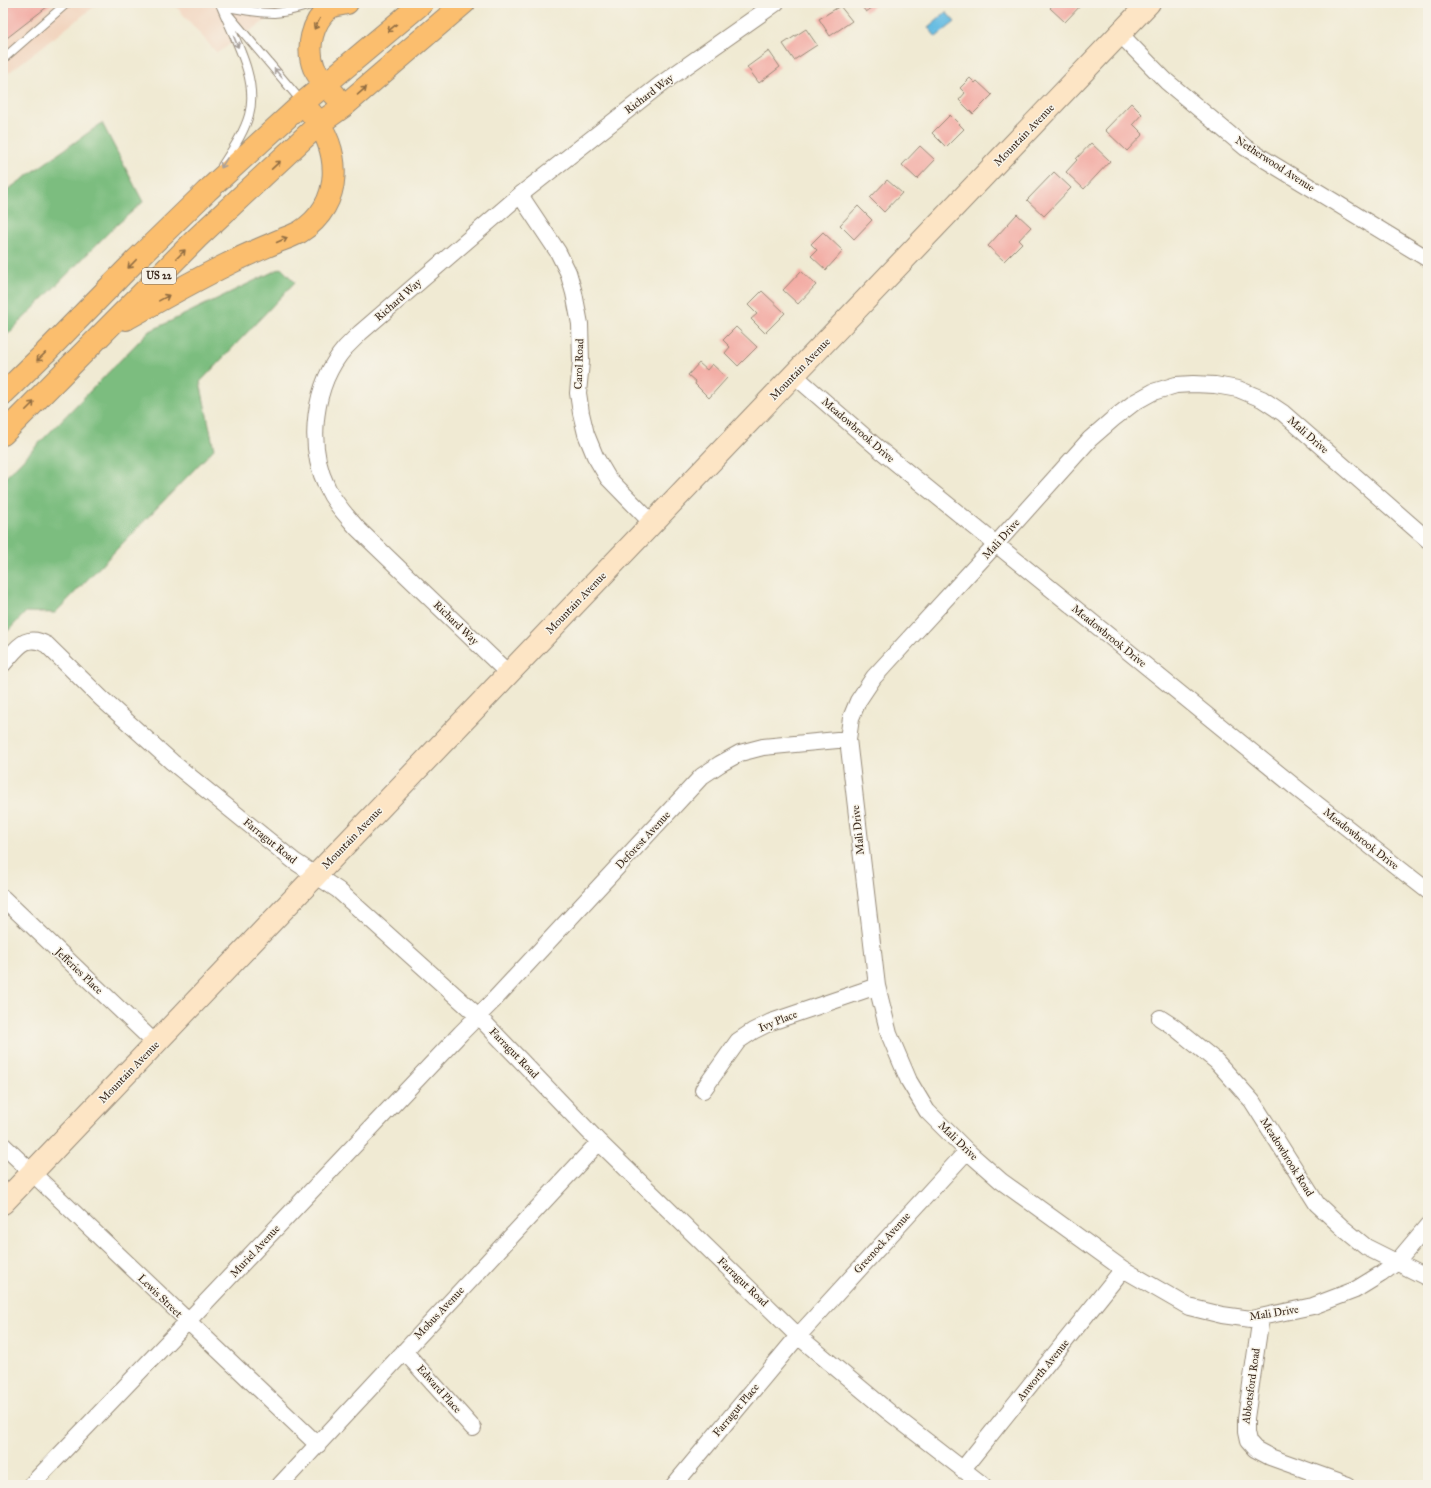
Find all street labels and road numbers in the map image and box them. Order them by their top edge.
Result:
street label: Richard Way [622,71,677,117]
street label: Mountain Avenue [991,101,1057,169]
street label: Netherwood Avenue [1233,134,1317,195]
road number: US 22 [142,268,176,284]
street label: Richard Way [372,276,425,324]
street label: Mountain Avenue [767,335,833,403]
street label: Carol Road [572,338,586,390]
street label: Meadowbrook Drive [819,395,897,465]
street label: Mali Drive [1285,414,1331,457]
street label: Mali Drive [980,516,1023,562]
street label: Mountain Avenue [543,569,609,637]
street label: Richard Way [431,598,482,648]
street label: Meadowbrook Drive [1069,602,1149,670]
street label: Mountain Avenue [319,804,385,872]
street label: Mali Drive [849,804,867,855]
street label: Meadowbrook Drive [1321,805,1402,873]
street label: Deforest Avenue [613,808,673,872]
street label: Farragut Road [241,815,300,867]
street label: Jefferies Place [51,944,106,998]
street label: Ivy Place [757,1007,800,1035]
street label: Farragut Road [487,1025,542,1081]
street label: Mountain Avenue [96,1038,162,1106]
street label: Meadowbrook Road [1258,1115,1317,1199]
street label: Mali Drive [936,1119,981,1163]
street label: Greenock Avenue [851,1209,913,1276]
street label: Muriel Avenue [227,1222,283,1280]
street label: Farragut Road [715,1255,771,1310]
street label: Lewis Street [135,1272,185,1320]
street label: Mobus Avenue [411,1284,467,1342]
street label: Mali Drive [1248,1303,1300,1323]
street label: Anworth Avenue [1014,1336,1072,1404]
street label: Abbotsford Road [1239,1347,1263,1426]
street label: Edward Place [414,1362,464,1416]
street label: Farragut Place [710,1381,762,1439]

